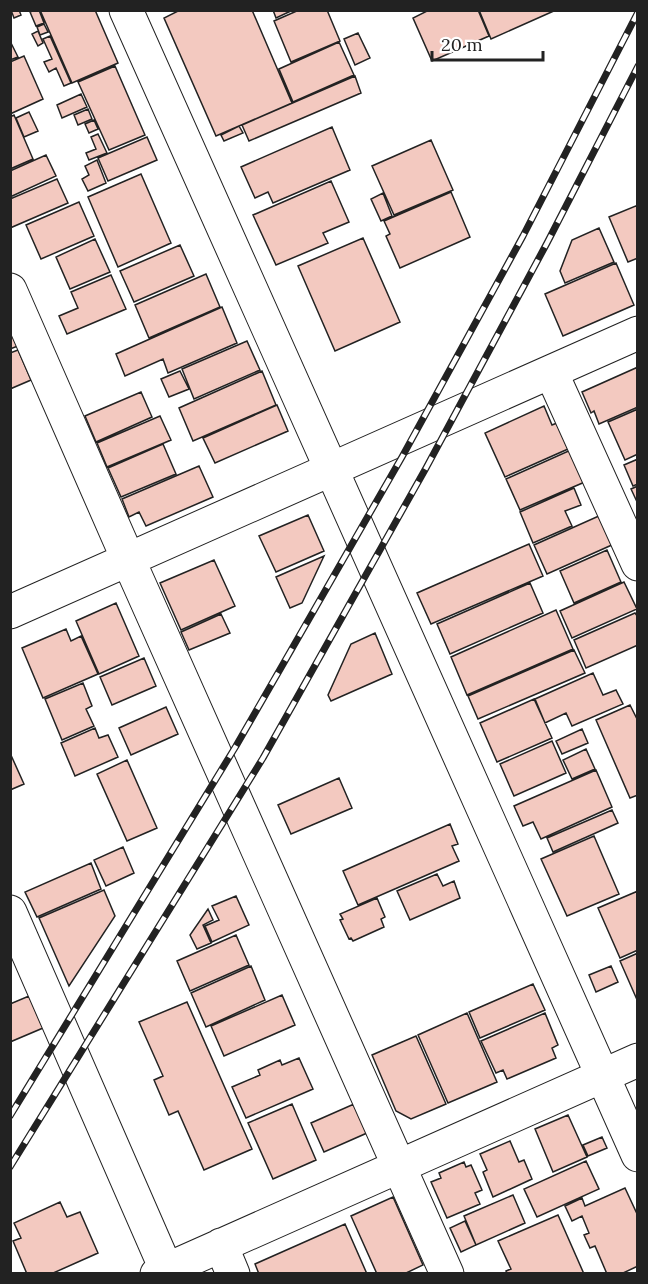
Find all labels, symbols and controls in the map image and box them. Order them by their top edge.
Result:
scale bar [432,24,543,62]
text: 20 m [441,33,483,56]

